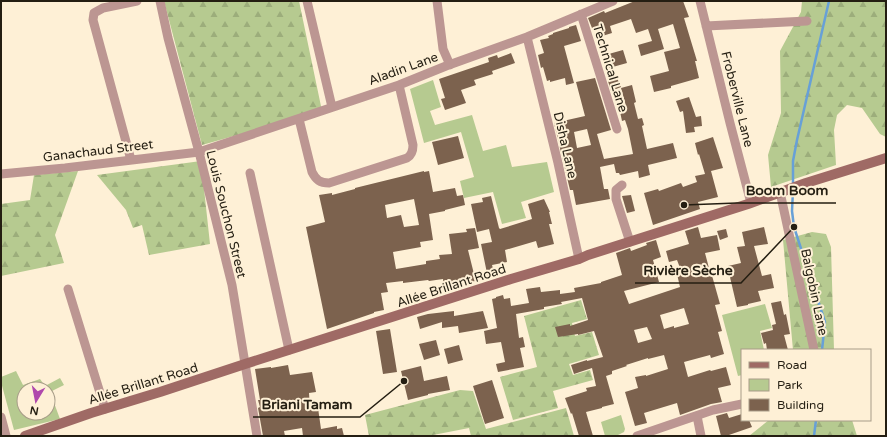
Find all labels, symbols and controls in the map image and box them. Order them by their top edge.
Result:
street label: Technical Lane [589,22,631,114]
street label: Aladin Lane [366,49,440,89]
street label: Froberville Lane [717,50,757,149]
street label: Disha Lane [550,110,580,180]
street label: Ganachaud Street [42,136,154,166]
street label: Louis Souchon Street [202,149,250,280]
callout: Boom Boom [737,177,836,203]
text: Boom Boom [746,182,828,199]
street label: Balgobin Lane [797,247,831,337]
callout: Rivière Sèche [635,257,741,283]
street label: Allée Brillant Road [395,261,508,311]
text: Rivière Sèche [643,262,733,279]
legend [741,349,871,421]
text: Road [777,358,807,372]
street label: Allée Brillant Road [86,360,200,408]
text: Park [777,378,803,392]
north arrow [16,381,56,421]
callout: Briani Tamam [253,391,360,417]
text: Briani Tamam [262,396,353,413]
text: Building [777,398,824,412]
text: N [29,403,40,418]

